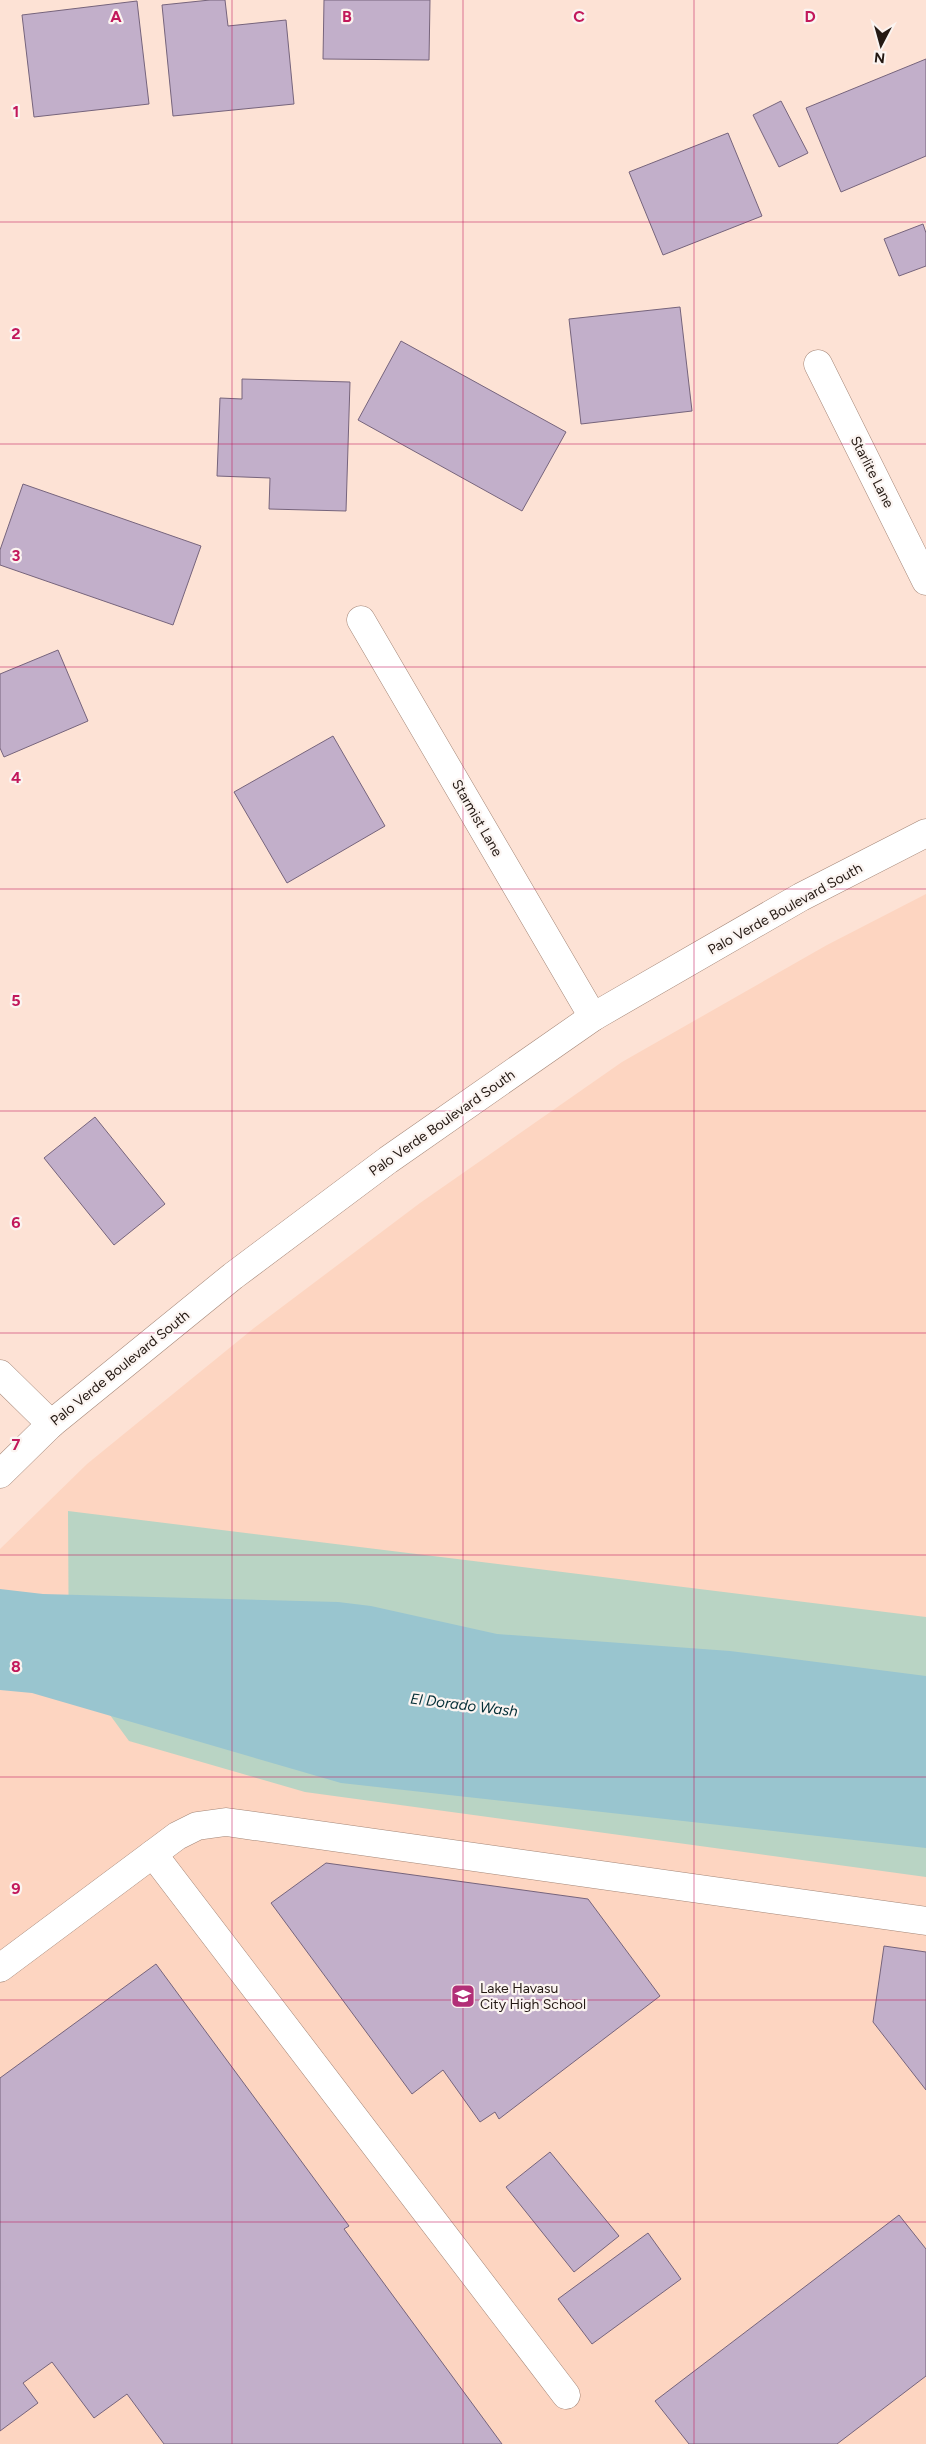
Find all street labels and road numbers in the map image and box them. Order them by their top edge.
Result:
street label: Starlite Lane [847,433,898,511]
street label: Starmist Lane [448,776,506,860]
street label: Palo Verde Boulevard South [705,859,865,959]
street label: Palo Verde Boulevard South [366,1066,518,1180]
street label: Palo Verde Boulevard South [47,1307,193,1429]

